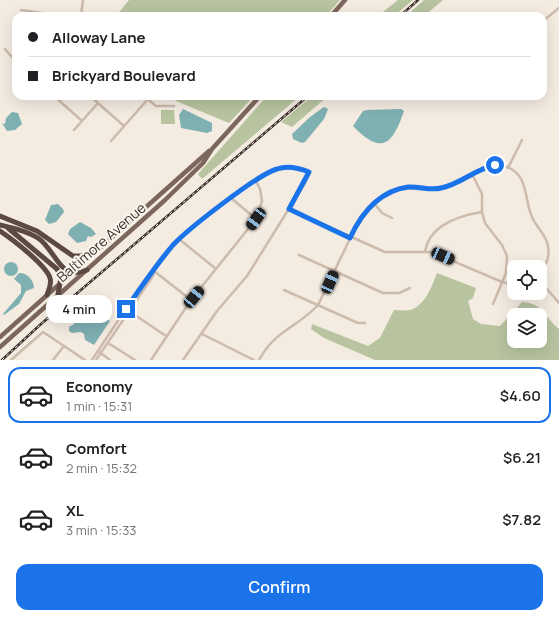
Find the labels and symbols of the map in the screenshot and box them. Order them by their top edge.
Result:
route start [486,156,504,174]
street label: Baltimore Avenue [52,198,150,286]
car [244,206,268,232]
car [430,246,456,266]
car [320,269,340,295]
car [182,284,206,310]
callout: 4 min [46,295,112,323]
route end [117,300,135,318]

